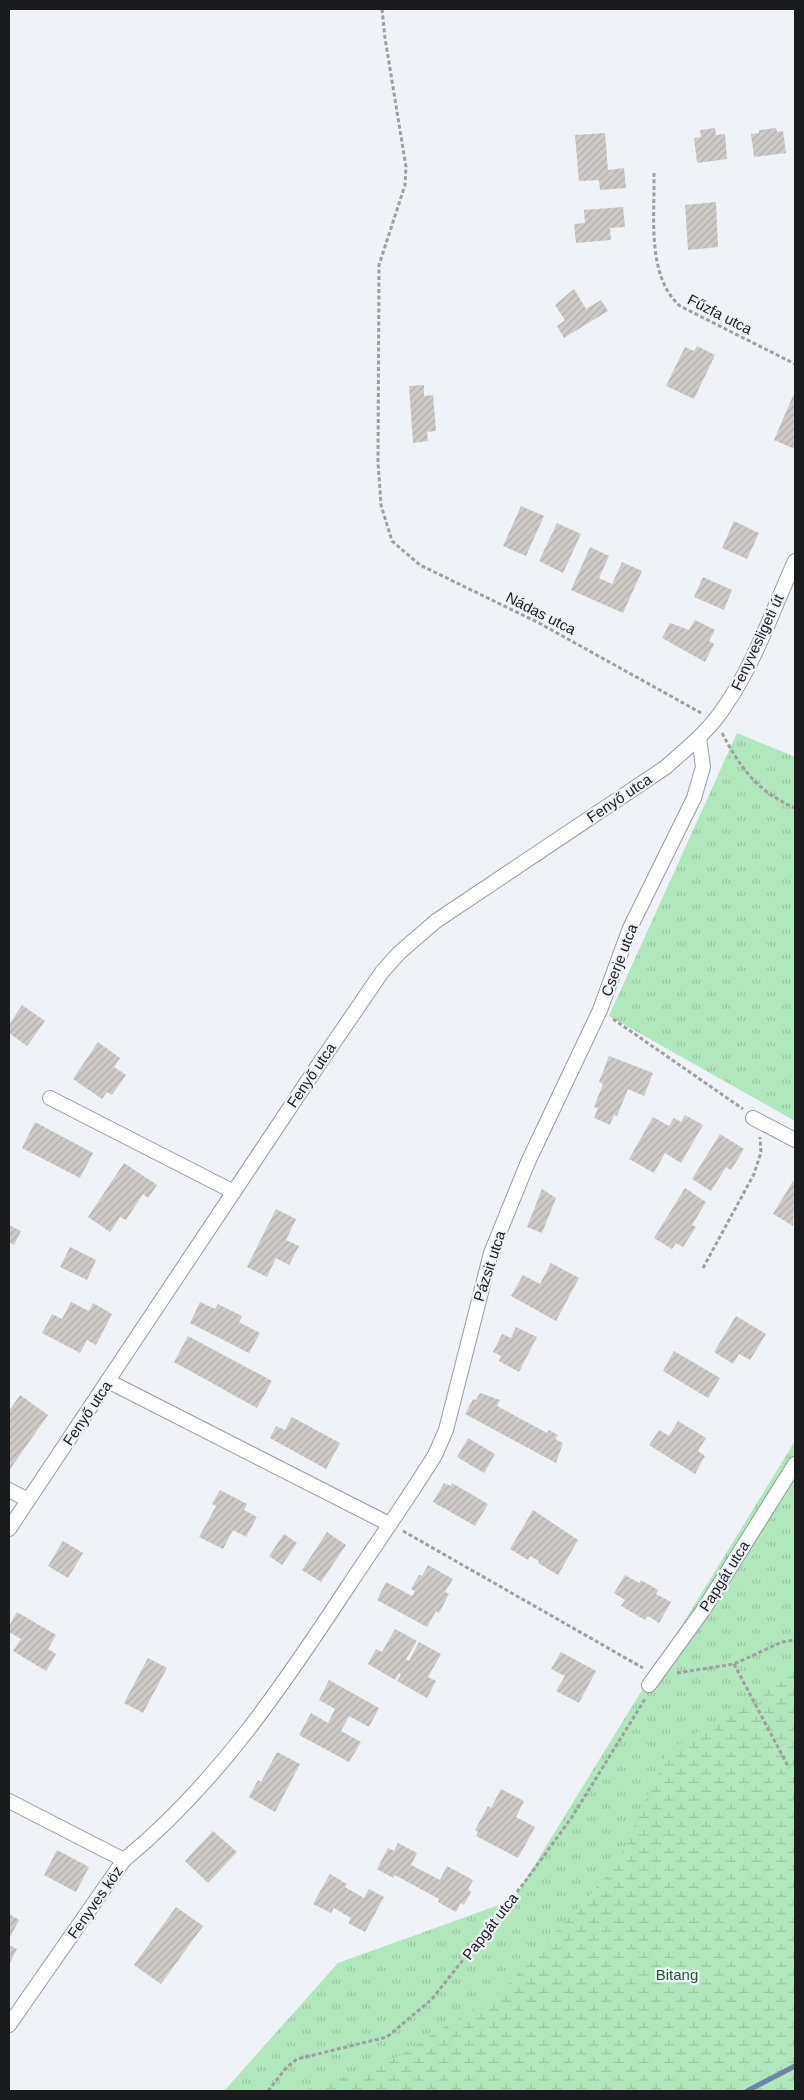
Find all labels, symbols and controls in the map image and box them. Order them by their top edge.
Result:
street label: Fűzfa utca [685,291,756,338]
street label: Nádas utca [503,588,579,638]
street label: Fenyvesligeti út [727,590,787,693]
street label: Fenyő utca [583,770,655,826]
street label: Cserje utca [597,921,641,998]
street label: Fenyő utca [283,1039,339,1111]
street label: Pázsit utca [470,1228,509,1304]
street label: Fenyő utca [59,1377,115,1449]
street label: Papgát utca [696,1537,753,1614]
street label: Fenyves köz [64,1863,126,1941]
street label: Papgát utca [459,1889,522,1963]
park label: Bitang [656,1966,698,1983]

